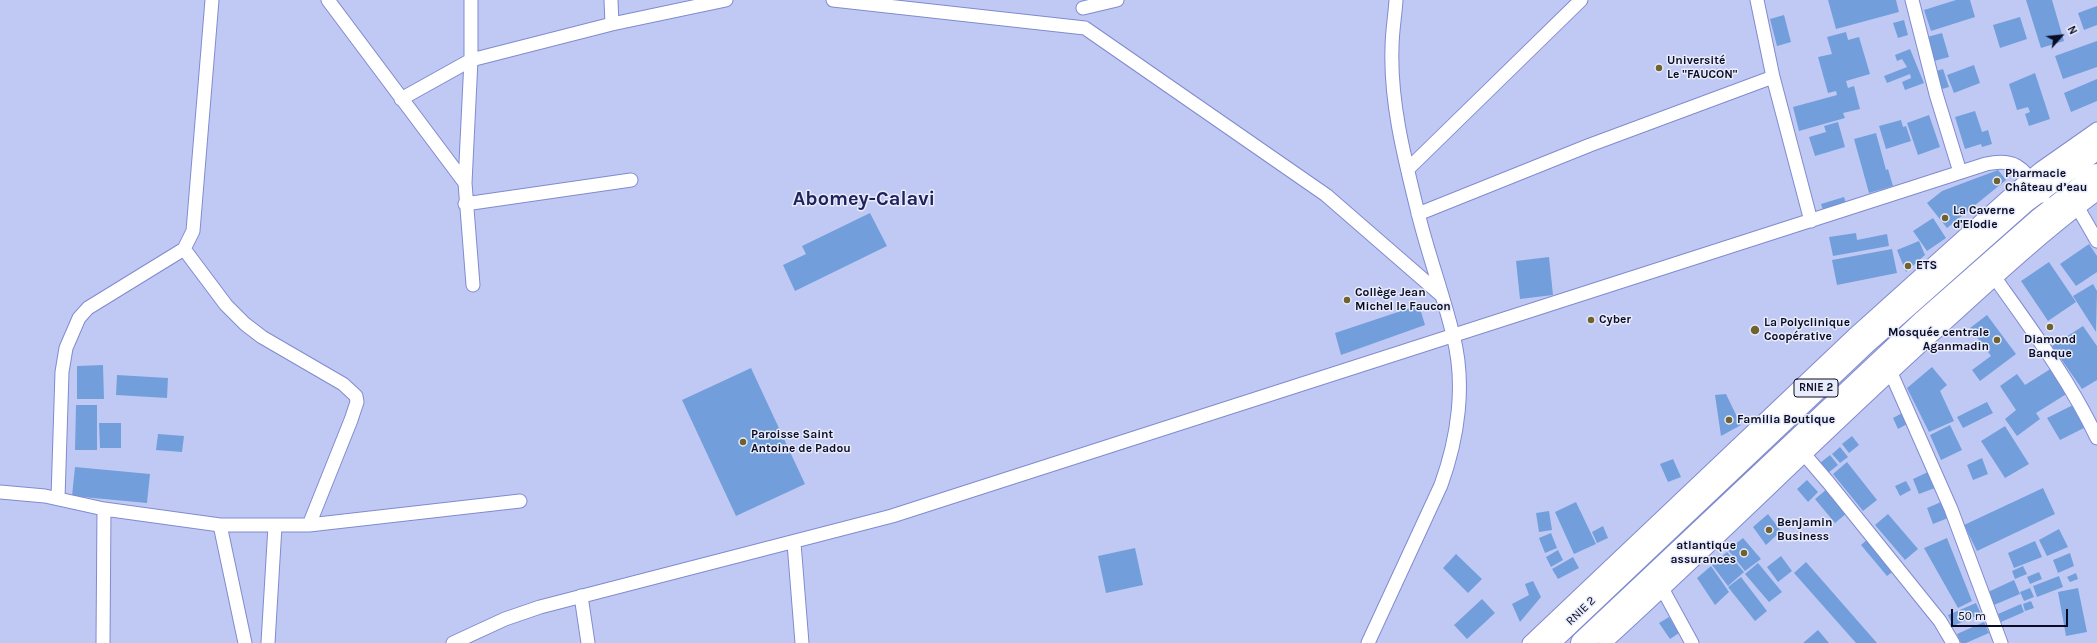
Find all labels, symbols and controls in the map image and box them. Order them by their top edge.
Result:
north arrow [2041,16,2081,56]
text: N [2065,24,2080,37]
place label: Université Le "FAUCON" [1667,54,1737,82]
marker: Université Le "FAUCON" [1654,63,1664,73]
place label: Pharmacie Château d’eau [2005,167,2087,195]
marker: Pharmacie Château d’eau [1992,176,2002,186]
district label: Abomey-Calavi [793,187,935,211]
place label: La Caverne d'Elodie [1953,204,2015,232]
marker: La Caverne d'Elodie [1940,213,1950,223]
place label: ETS [1916,259,1937,273]
marker: ETS [1903,261,1913,271]
place label: Collège Jean Michel le Faucon [1355,286,1451,314]
marker: Collège Jean Michel le Faucon [1342,295,1352,305]
place label: Cyber [1599,313,1631,327]
marker: Cyber [1586,315,1596,325]
place label: La Polyclinique Coopérative [1764,316,1850,344]
marker: Diamond Banque [2045,322,2055,332]
marker: La Polyclinique Coopérative [1749,324,1761,336]
place label: Mosquée centrale Aganmadin [1888,326,1989,354]
place label: Diamond Banque [2024,333,2076,361]
marker: Mosquée centrale Aganmadin [1992,335,2002,345]
road number: RNIE 2 [1794,379,1838,397]
place label: Familia Boutique [1737,413,1835,427]
marker: Familia Boutique [1724,415,1734,425]
place label: Paroisse Saint Antoine de Padou [751,428,851,456]
marker: Paroisse Saint Antoine de Padou [738,437,748,447]
place label: Benjamin Business [1777,516,1832,544]
marker: Benjamin Business [1764,525,1774,535]
place label: atlantique assurances [1671,539,1736,567]
marker: atlantique assurances [1739,548,1749,558]
street label: RNIE 2 [1563,594,1599,628]
scale bar [1953,601,2070,627]
text: 50 m [1958,609,1986,623]

